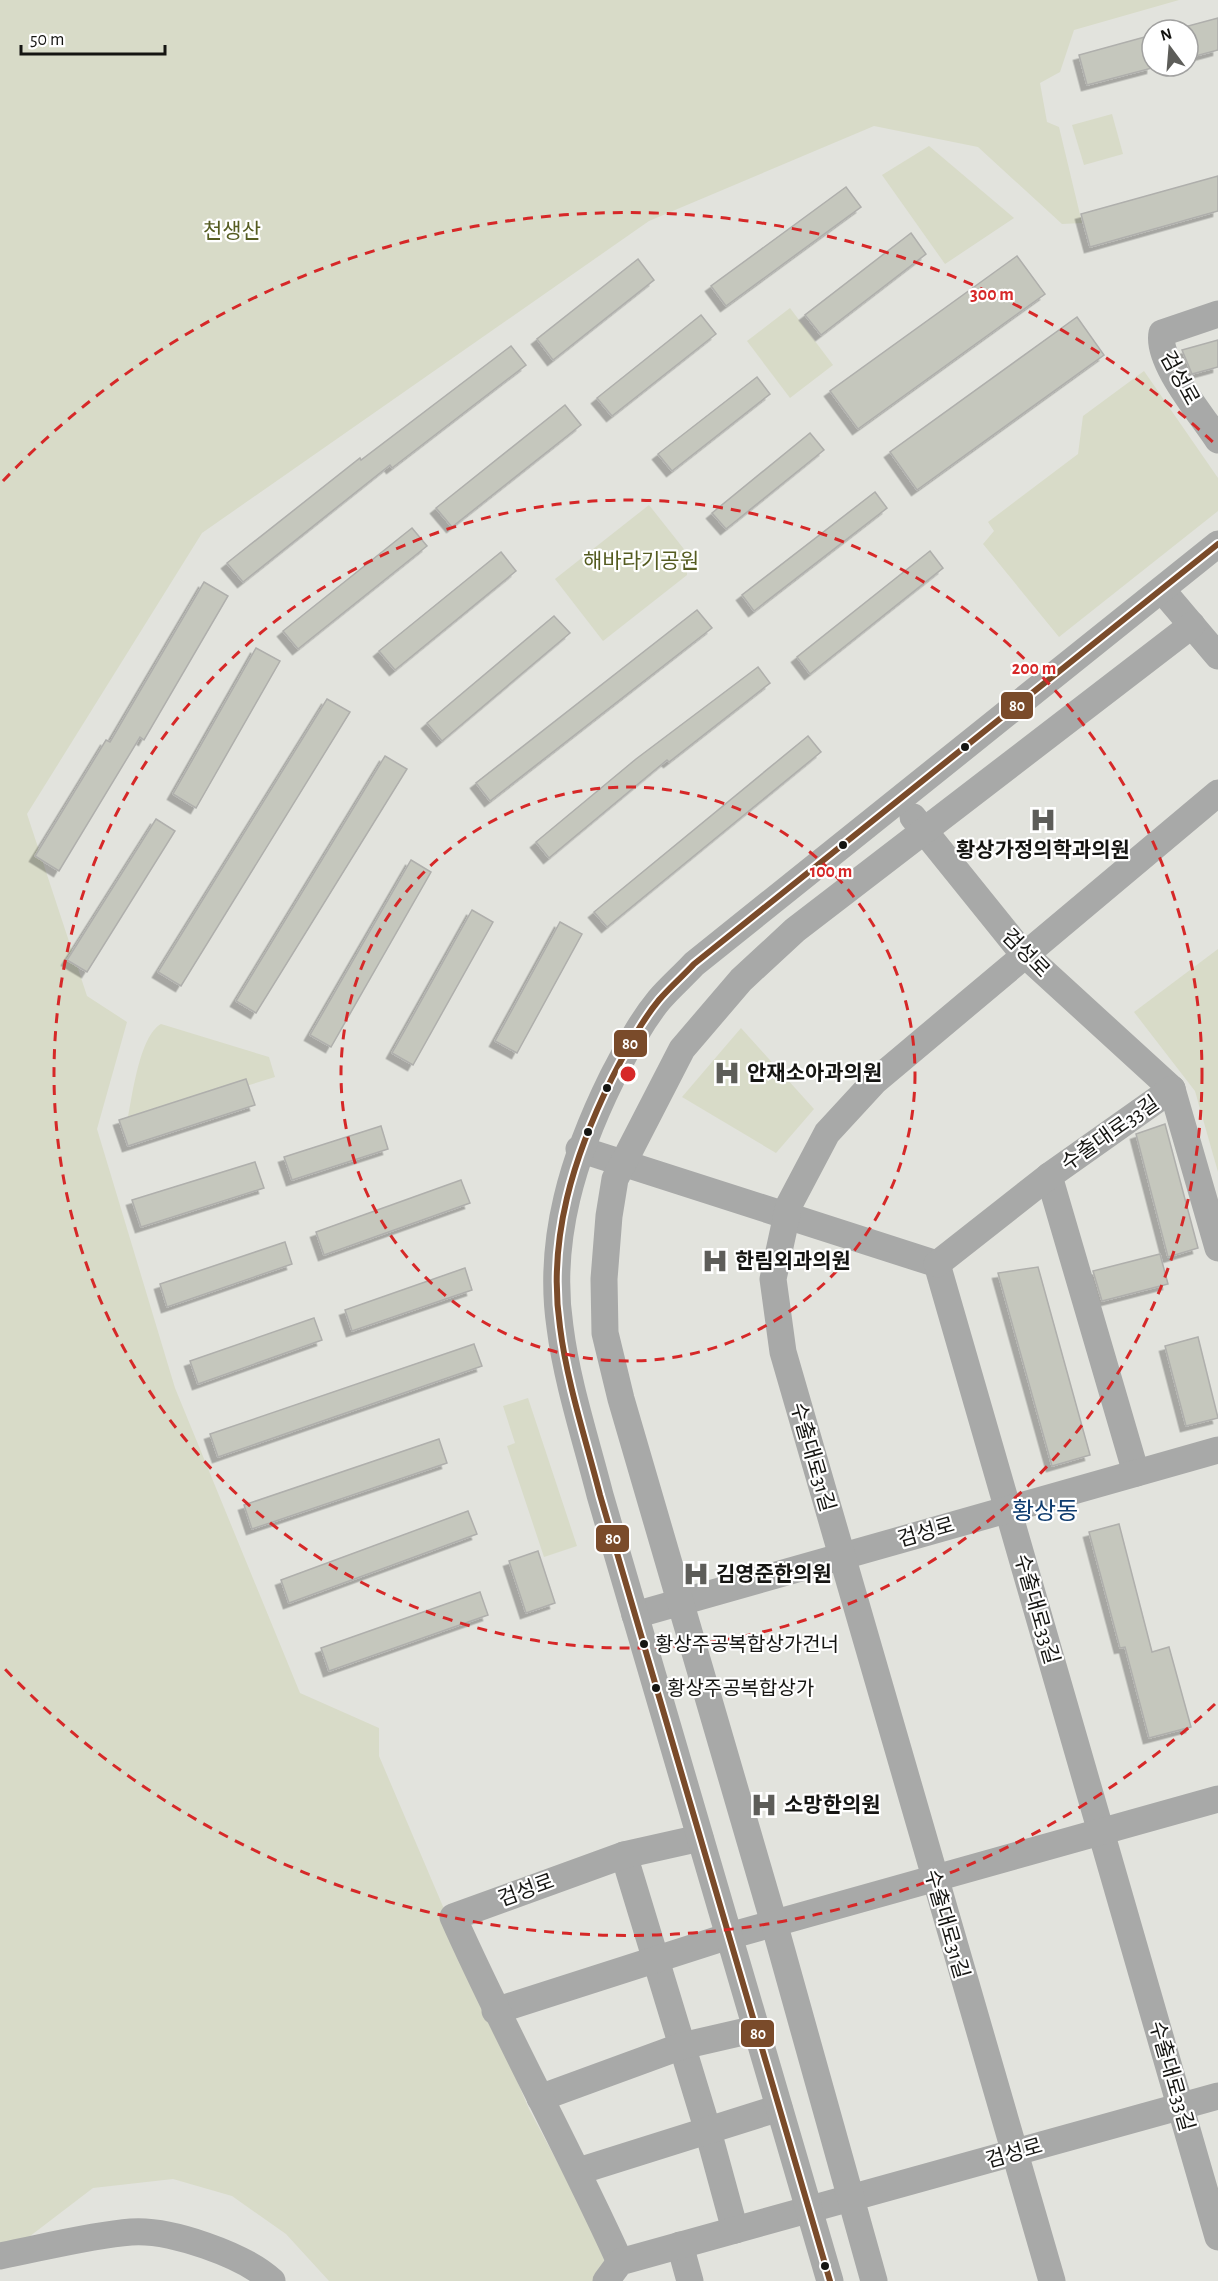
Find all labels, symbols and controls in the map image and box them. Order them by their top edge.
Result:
scale bar [21,18,165,56]
north arrow [1140,18,1200,78]
text: N [1159,25,1174,44]
text: 50 m [30,31,64,49]
park label: 천생산 [203,220,261,242]
text: 300 m [970,286,1014,304]
street label: 검성로 [1156,347,1204,409]
park label: 해바라기공원 [583,550,699,572]
text: 200 m [1012,660,1056,678]
line badge: 80 [1000,691,1034,720]
text: 80 [1009,698,1025,714]
unlabelled marker [959,741,971,753]
hospital icon: 황상가정의학과의원 [1028,805,1058,835]
unlabelled marker [837,839,849,851]
place label: 황상가정의학과의원 [956,839,1130,861]
text: 100 m [810,863,852,881]
street label: 검성로 [998,925,1054,981]
line badge: 80 [613,1029,648,1058]
text: 80 [622,1036,638,1052]
hospital icon: 안재소아과의원 [712,1058,742,1088]
place label: 안재소아과의원 [747,1062,882,1084]
centre of rings [618,1064,638,1084]
unlabelled marker [601,1082,613,1094]
street label: 수출대로33길 [1057,1091,1163,1175]
unlabelled marker [582,1126,594,1138]
hospital icon: 한림외과의원 [700,1246,730,1276]
place label: 한림외과의원 [735,1250,851,1272]
street label: 수출대로31길 [787,1400,839,1514]
district label: 황상동 [1012,1498,1078,1524]
street label: 검성로 [895,1513,957,1551]
line badge: 80 [595,1524,630,1553]
text: 80 [605,1531,621,1547]
street label: 수출대로33길 [1011,1551,1063,1667]
hospital icon: 김영준한의원 [681,1559,711,1589]
place label: 김영준한의원 [716,1563,832,1585]
place label: 황상주공복합상가건너 [655,1634,839,1655]
marker: 황상주공복합상가건너 [638,1638,650,1650]
place label: 황상주공복합상가 [667,1678,814,1699]
marker: 황상주공복합상가 [650,1682,662,1694]
hospital icon: 소망한의원 [749,1790,779,1820]
place label: 소망한의원 [784,1794,881,1816]
street label: 수출대로31길 [921,1867,973,1981]
street label: 검성로 [495,1870,557,1910]
street label: 수출대로33길 [1146,2018,1198,2134]
line badge: 80 [740,2019,775,2048]
text: 80 [750,2026,766,2042]
street label: 검성로 [983,2134,1045,2172]
unlabelled marker [819,2260,831,2272]

